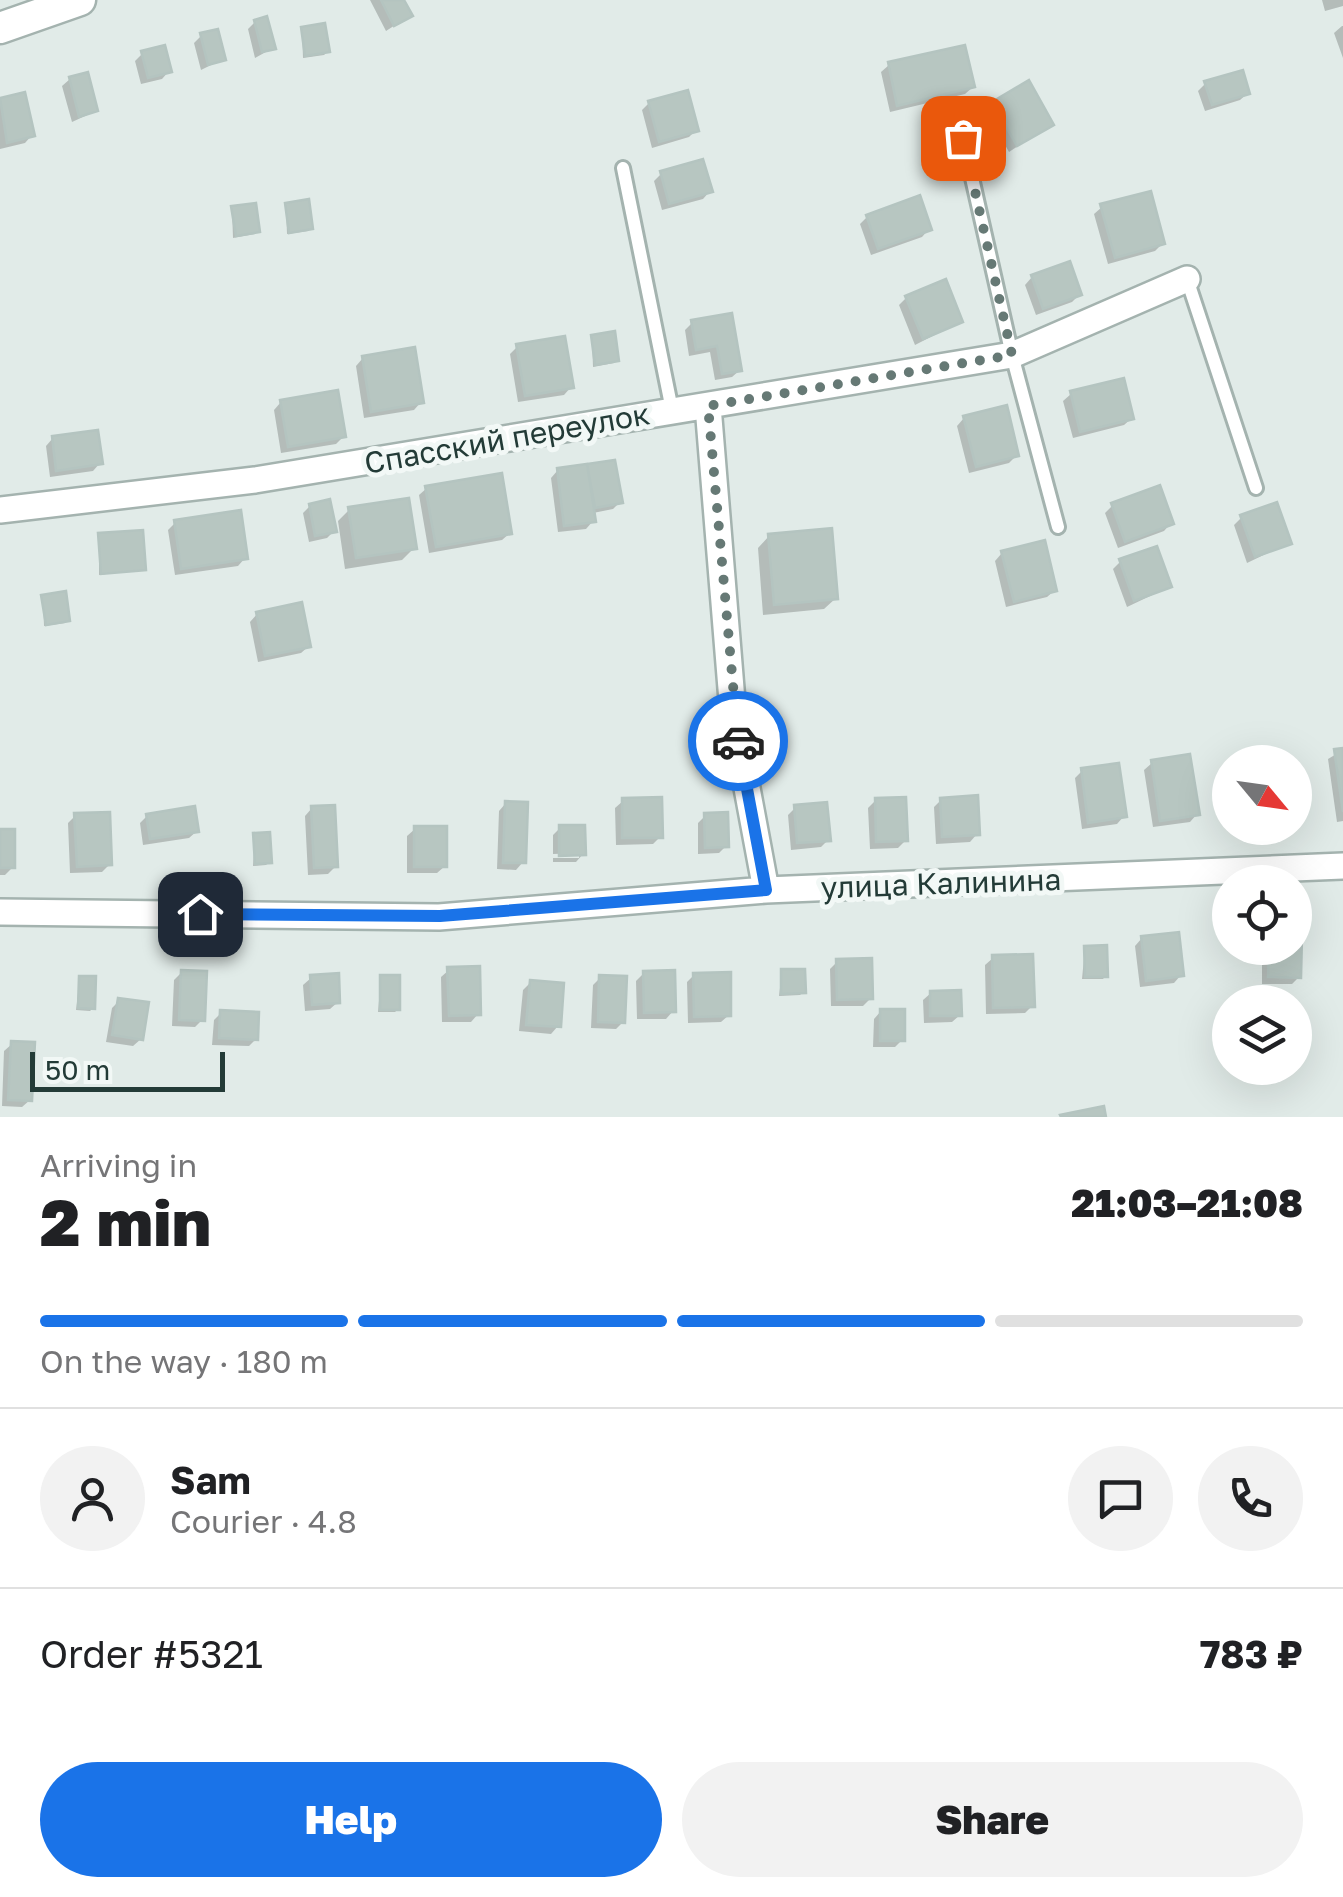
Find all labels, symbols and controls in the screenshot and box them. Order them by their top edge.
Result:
pin [921,96,1006,181]
icon: bag [936,111,991,166]
street label: Спасский переулок [362,395,652,481]
courier [688,691,788,791]
icon: car [711,714,766,769]
north arrow [1212,745,1312,845]
map controls [1212,745,1312,1085]
street label: улица Калинина [820,861,1062,905]
button: locate [1212,865,1312,965]
pin [158,872,243,957]
icon: home [173,887,228,942]
button: layers [1212,985,1312,1085]
scale bar [30,1047,225,1092]
text: 50 m [45,1053,110,1086]
text: Arriving in [40,1146,197,1184]
text: 21:03–21:08 [1071,1180,1303,1225]
text: 2 min [40,1182,211,1260]
text: On the way · 180 m [40,1342,328,1380]
button: person [40,1446,145,1551]
button: chat [1068,1446,1173,1551]
button: phone [1198,1446,1303,1551]
text: Sam [170,1457,251,1502]
text: Courier · 4.8 [170,1502,357,1540]
text: Order #5321 [40,1631,263,1676]
text: 783 ₽ [1200,1631,1303,1676]
button: Help [40,1762,662,1877]
button: Share [682,1762,1303,1877]

